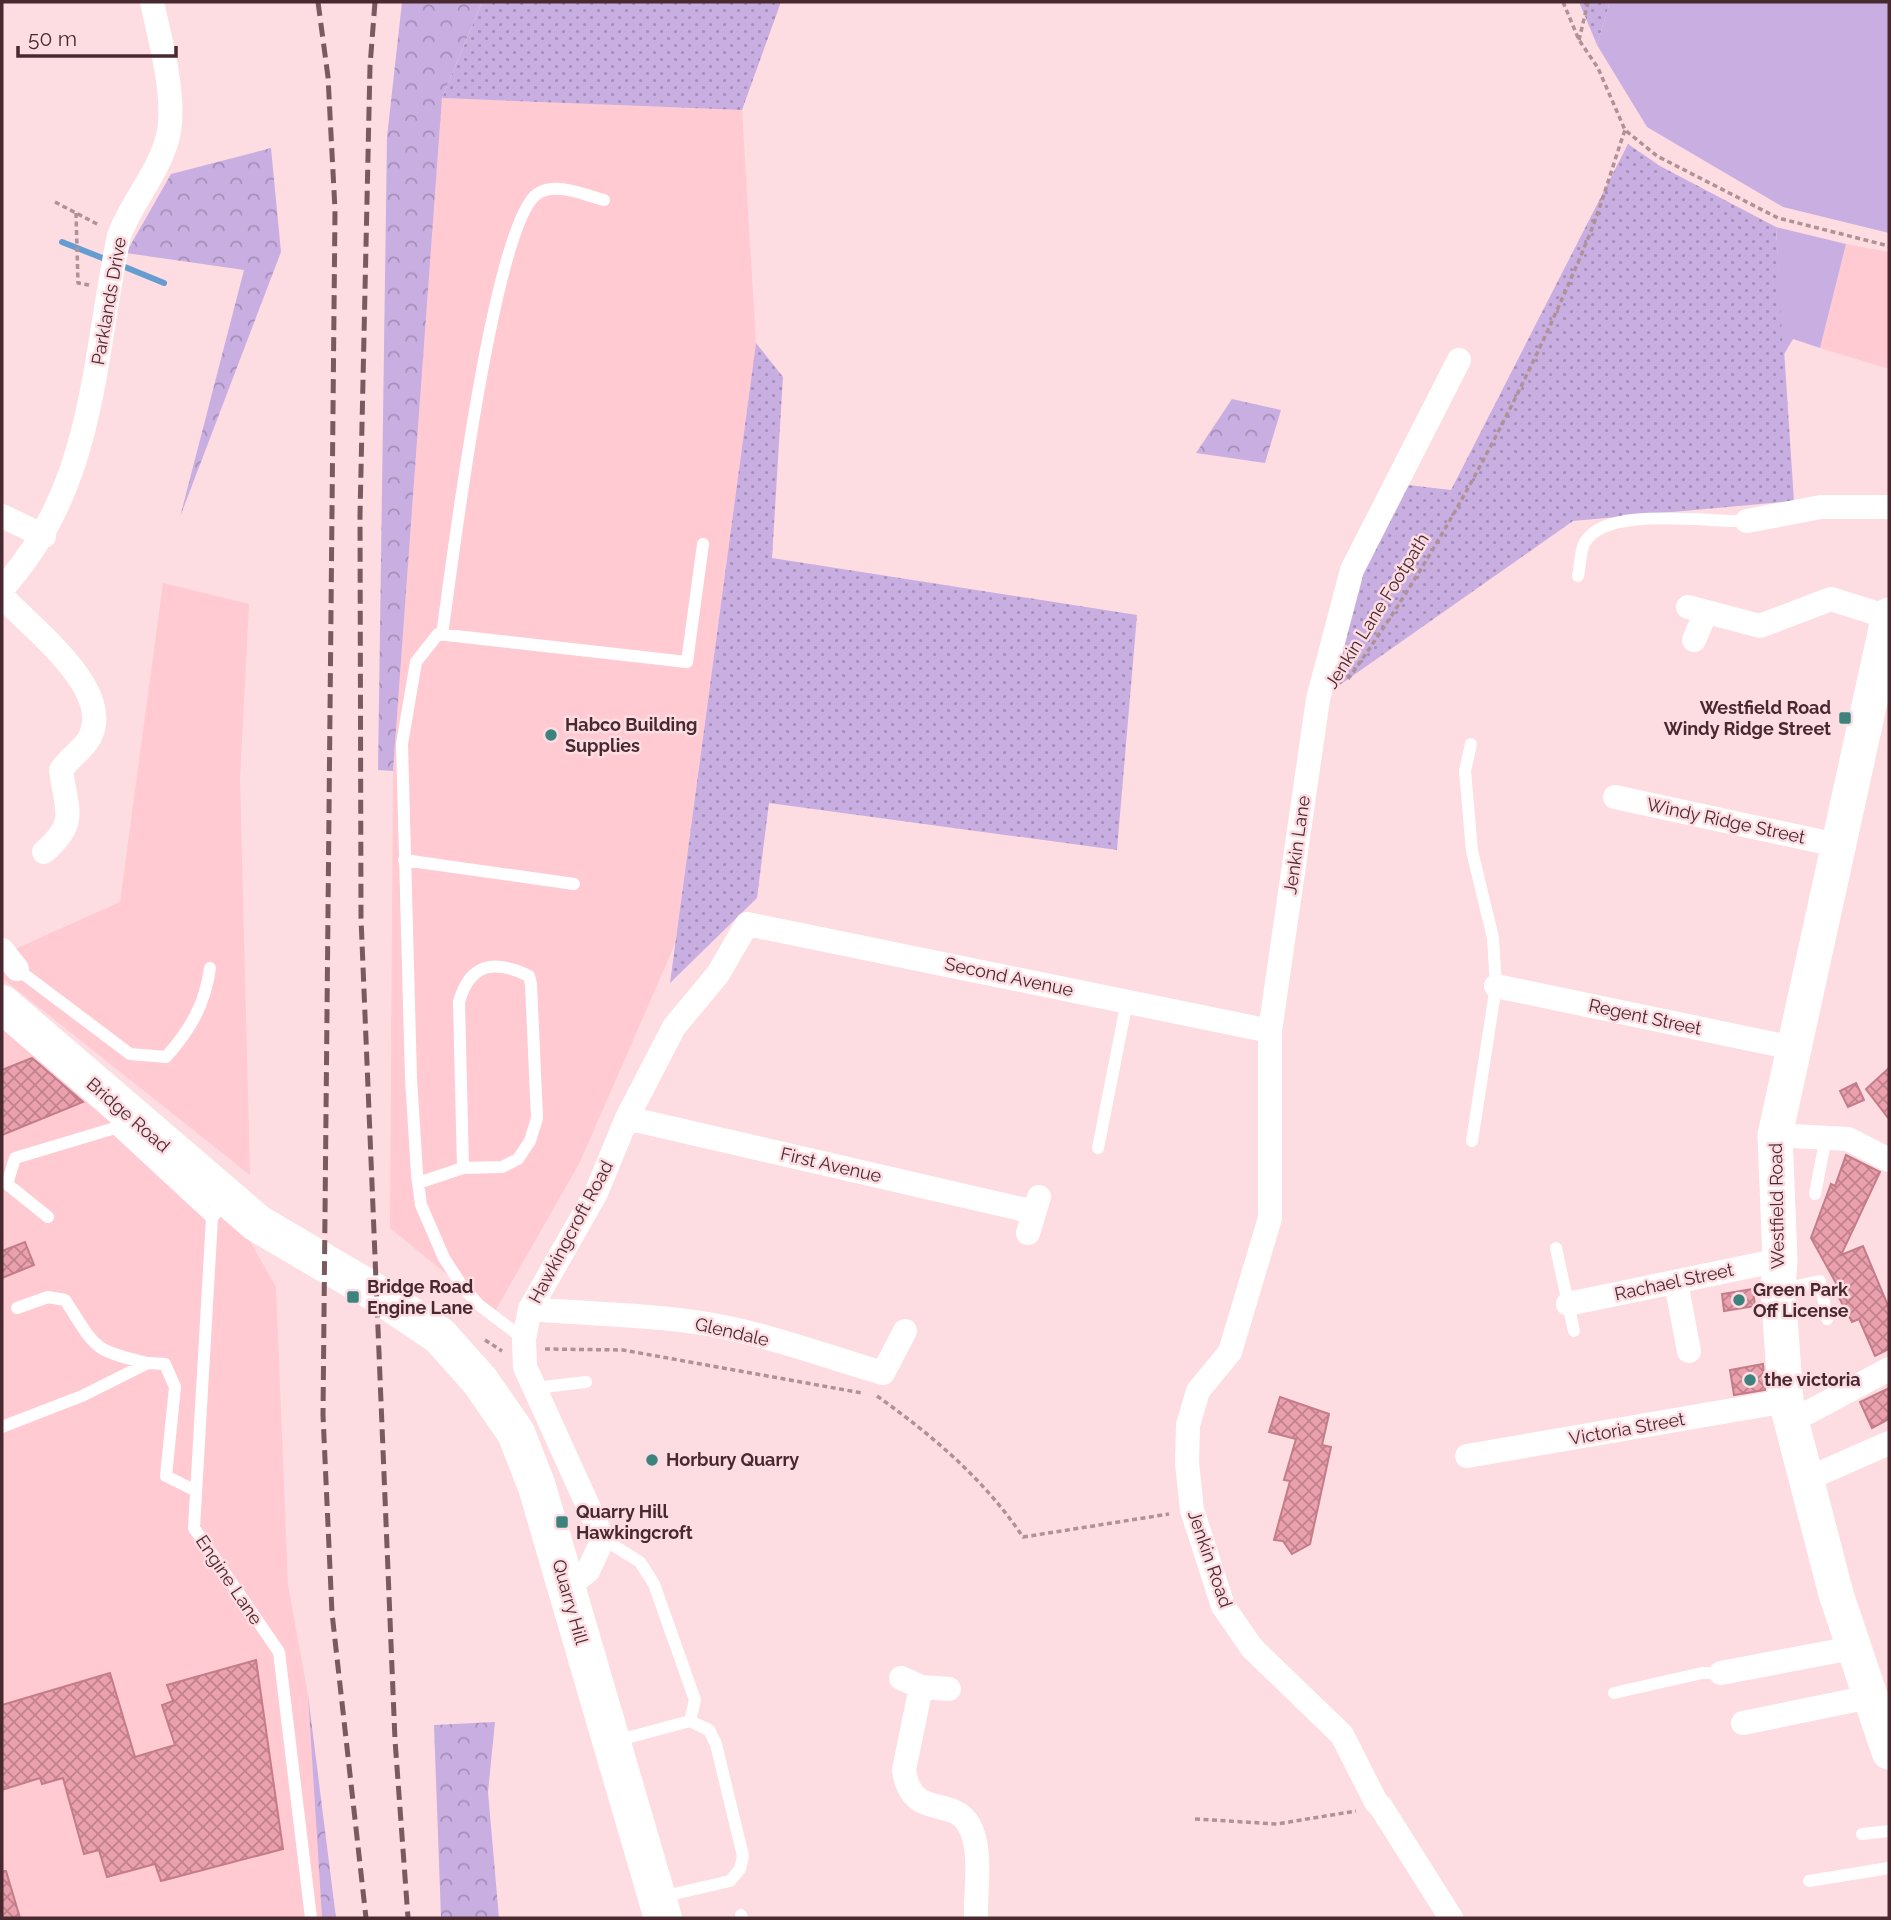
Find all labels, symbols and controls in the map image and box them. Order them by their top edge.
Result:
scale bar [18,14,175,58]
text: 50 m [28,26,77,51]
street label: Parklands Drive [87,235,130,366]
street label: Jenkin Lane Footpath [1320,529,1433,692]
place label: Westfield Road Windy Ridge Street [1664,697,1831,739]
marker: Westfield Road Windy Ridge Street [1837,710,1853,726]
place label: Habco Building Supplies [565,714,697,756]
marker: Habco Building Supplies [543,727,559,743]
street label: Windy Ridge Street [1645,793,1807,848]
street label: Jenkin Lane [1279,794,1314,896]
street label: Second Avenue [943,953,1076,1000]
street label: Regent Street [1587,994,1703,1039]
street label: Bridge Road [83,1073,174,1156]
street label: First Avenue [779,1143,884,1186]
street label: Westfield Road [1765,1143,1788,1269]
street label: Hawkingcroft Road [524,1157,617,1307]
street label: Rachael Street [1613,1259,1735,1304]
place label: Bridge Road Engine Lane [367,1276,473,1318]
place label: Green Park Off License [1753,1279,1849,1321]
marker: Bridge Road Engine Lane [345,1289,361,1305]
marker: Green Park Off License [1731,1292,1747,1308]
street label: Glendale [693,1313,772,1350]
place label: the victoria [1764,1369,1861,1390]
marker: the victoria [1742,1372,1758,1388]
street label: Victoria Street [1567,1408,1686,1449]
place label: Horbury Quarry [666,1449,799,1470]
marker: Horbury Quarry [644,1452,660,1468]
place label: Quarry Hill Hawkingcroft [576,1501,693,1543]
street label: Jenkin Road [1184,1508,1237,1610]
marker: Quarry Hill Hawkingcroft [554,1514,570,1530]
street label: Engine Lane [192,1531,267,1629]
street label: Quarry Hill [548,1557,593,1647]

